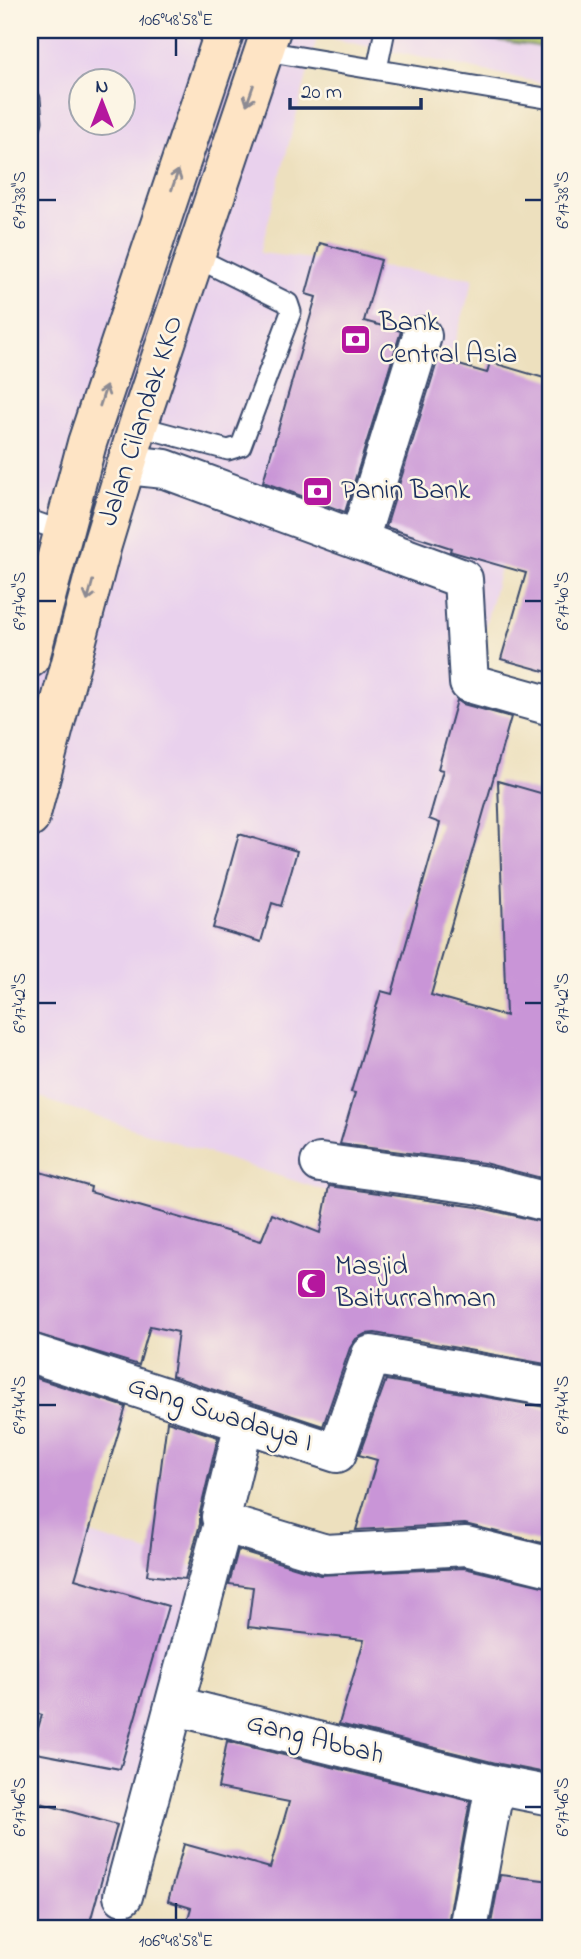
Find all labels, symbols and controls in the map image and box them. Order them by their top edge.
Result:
text: 106°48'58"E [139,8,213,34]
north arrow [66,66,136,136]
scale bar [290,66,422,110]
text: N [96,74,109,101]
text: 20 m [301,78,342,108]
one-way arrow [243,83,255,105]
one-way arrow [170,170,182,192]
text: 6°17'38"S [8,171,34,229]
text: 6°17'38"S [551,171,577,229]
place label: Bank Central Asia [378,303,517,376]
street label: Jalan Cilandak KKO [89,310,195,532]
bank icon: Bank Central Asia [339,322,373,356]
one-way arrow [97,385,110,407]
place label: Panin Bank [341,471,471,512]
bank icon: Panin Bank [301,474,335,508]
text: 6°17'40"S [8,572,34,630]
text: 6°17'40"S [551,572,577,630]
one-way arrow [83,579,96,602]
text: 6°17'42"S [8,973,34,1033]
text: 6°17'42"S [551,973,577,1033]
place label: Masjid Baiturrahman [334,1247,496,1320]
mosque icon: Masjid Baiturrahman [295,1266,329,1300]
street label: Gang Swadaya I [122,1366,318,1464]
text: 6°17'44"S [8,1376,34,1434]
text: 6°17'44"S [551,1376,577,1434]
street label: Gang Abbah [242,1703,388,1777]
text: 6°17'46"S [8,1778,34,1836]
text: 6°17'46"S [551,1778,577,1836]
text: 106°48'58"E [139,1929,213,1955]

